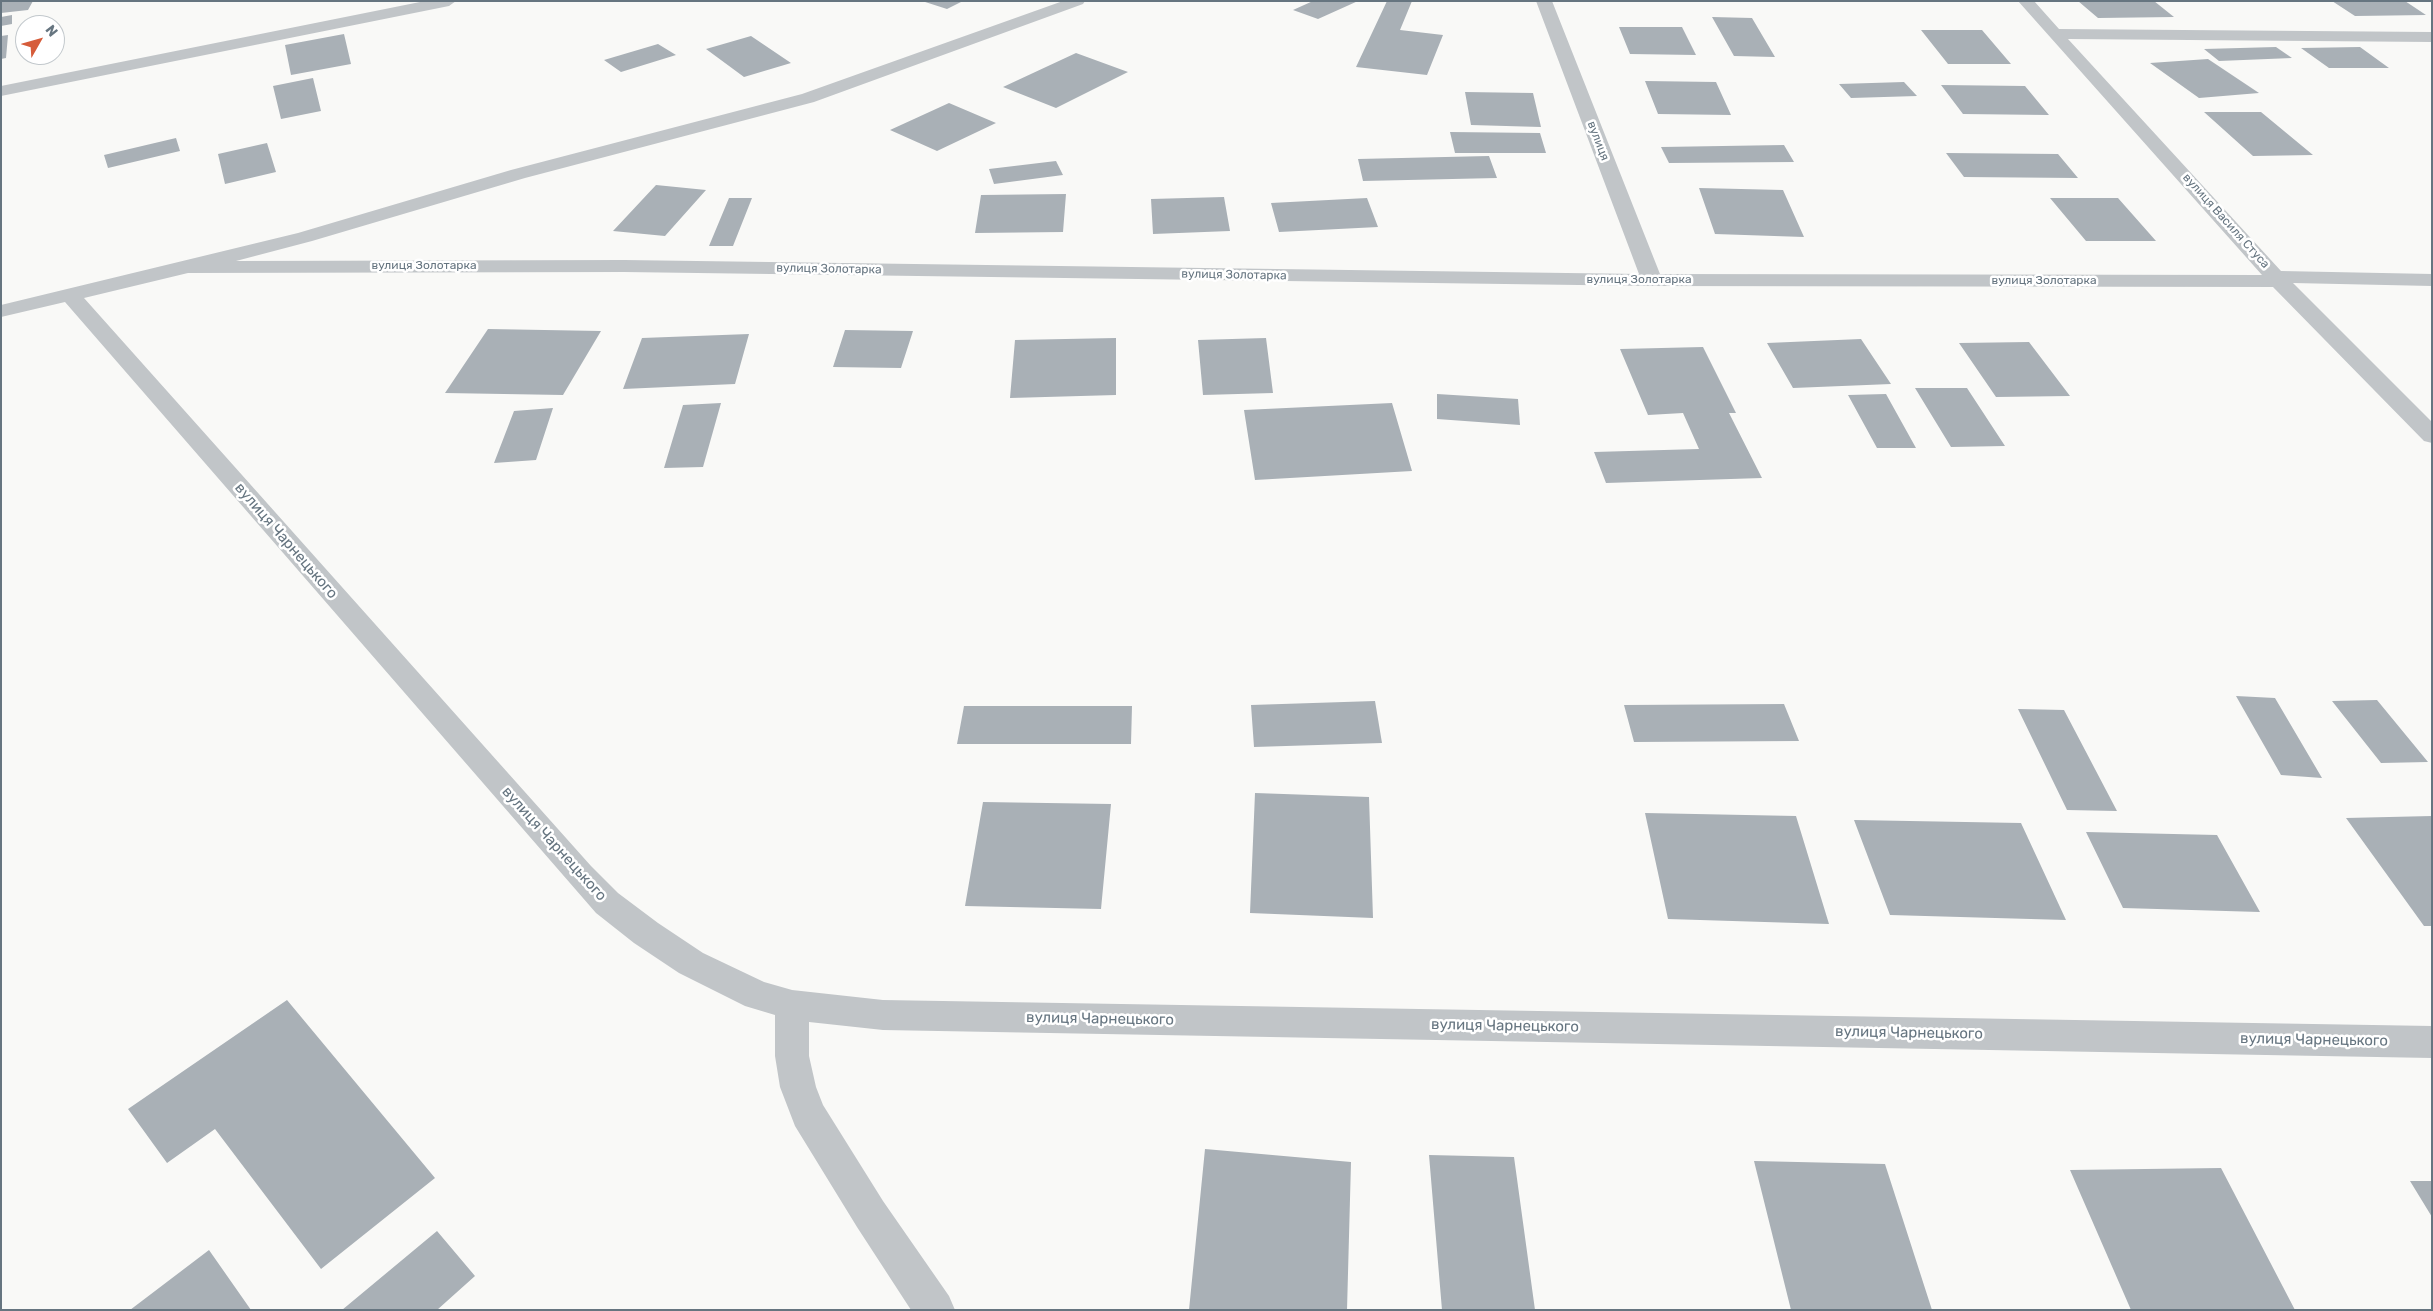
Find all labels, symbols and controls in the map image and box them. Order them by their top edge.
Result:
north arrow [15,15,65,65]
text: N [42,22,61,40]
street label: вулиця [1584,119,1612,163]
street label: вулиця Василя Стуса [2180,171,2272,271]
street label: вулиця Золотарка [371,259,477,273]
street label: вулиця Золотарка [776,261,882,277]
street label: вулиця Золотарка [1181,267,1287,283]
street label: вулиця Золотарка [1586,273,1692,287]
street label: вулиця Золотарка [1991,274,2097,288]
street label: вулиця Чарнецького [231,479,341,603]
street label: вулиця Чарнецького [498,783,610,905]
street label: вулиця Чарнецького [1026,1009,1174,1029]
street label: вулиця Чарнецького [1431,1016,1579,1036]
street label: вулиця Чарнецького [1835,1023,1983,1043]
street label: вулиця Чарнецького [2240,1030,2388,1050]

